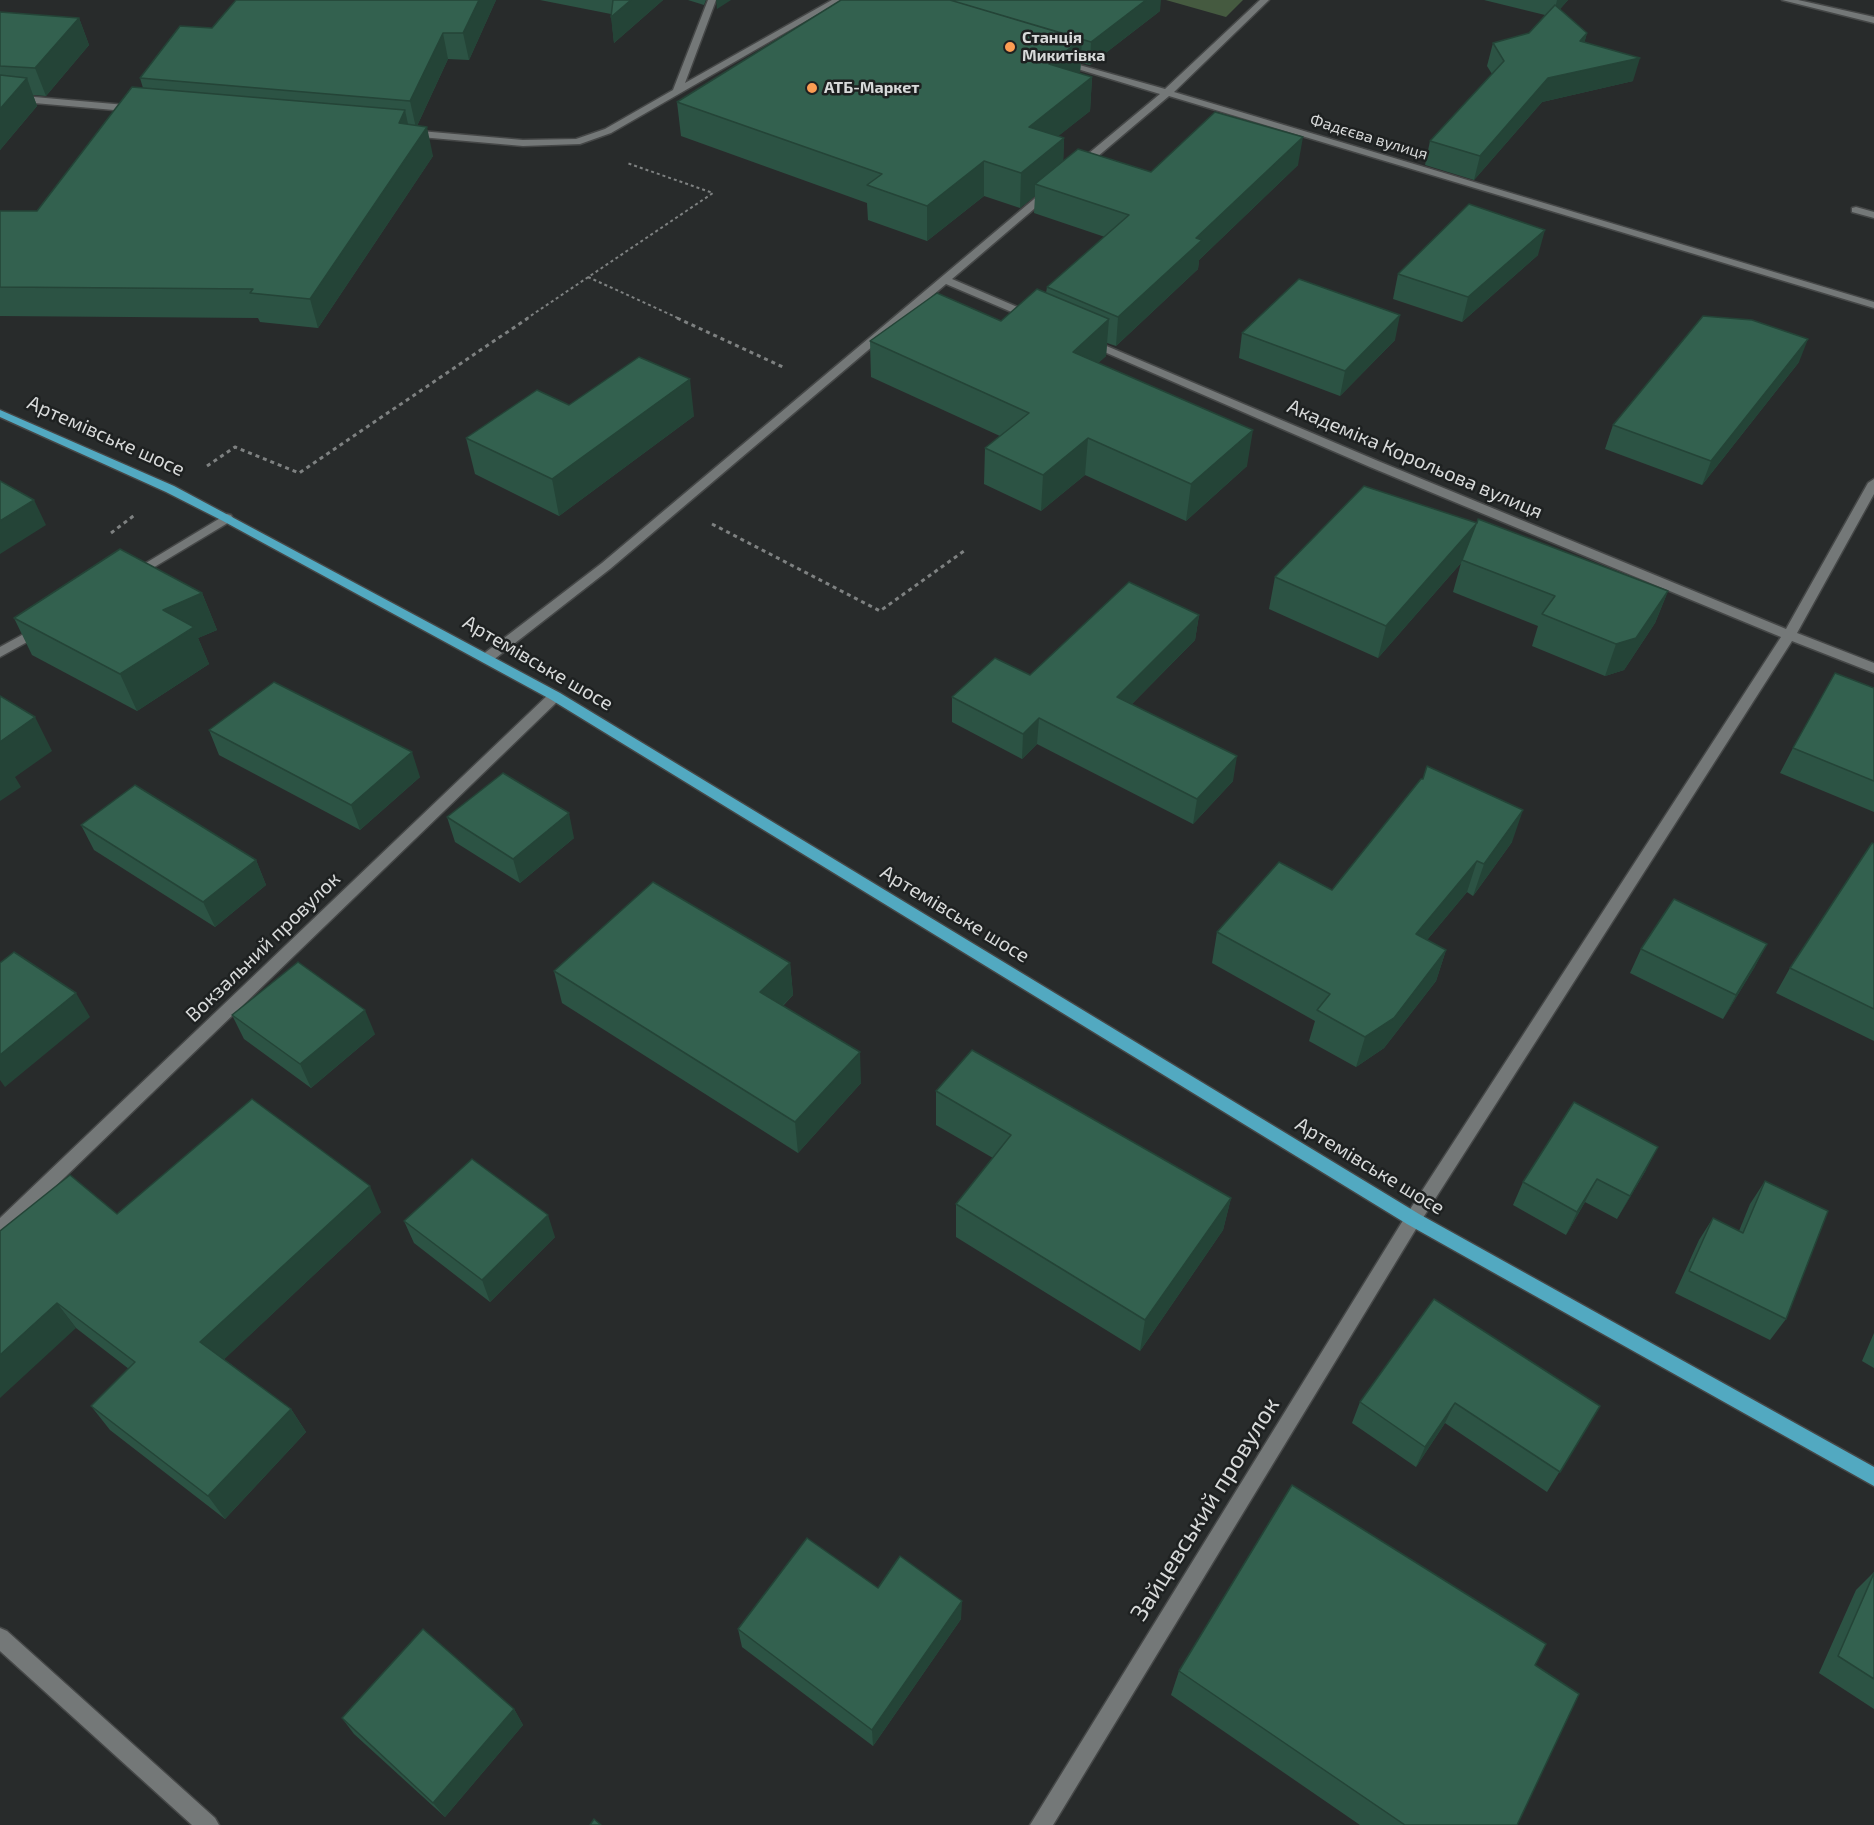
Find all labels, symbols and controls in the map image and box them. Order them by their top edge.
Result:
place label: Станція Микитівка [1022,28,1105,66]
marker: Станція Микитівка [1003,40,1017,54]
place label: АТБ-Маркет [824,78,919,98]
marker: АТБ-Маркет [805,81,819,95]
street label: Фадєєва вулиця [1308,110,1430,164]
street label: Артемівське шосе [24,391,188,481]
street label: Академіка Корольова вулиця [1284,394,1546,524]
street label: Артемівське шосе [459,610,617,716]
street label: Артемівське шосе [876,860,1034,968]
street label: Вокзальний провулок [181,867,345,1027]
street label: Артемівське шосе [1291,1112,1449,1220]
street label: Зайцевський провулок [1124,1392,1286,1626]

